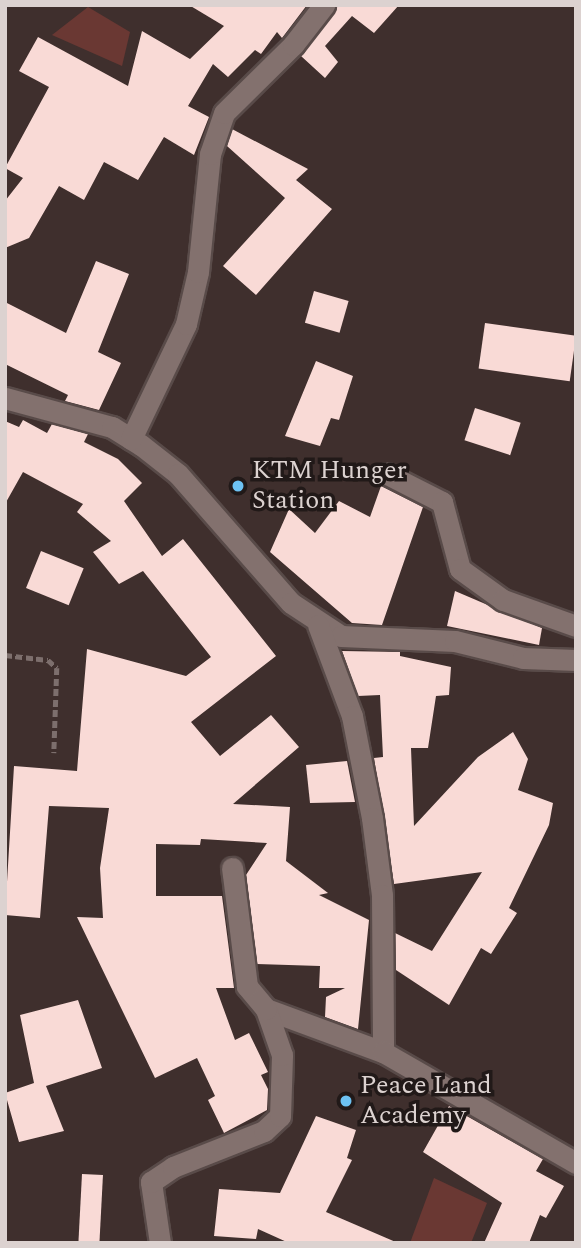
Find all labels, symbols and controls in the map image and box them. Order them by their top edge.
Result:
place label: KTM Hunger Station [252,455,407,516]
marker: KTM Hunger Station [230,478,246,494]
place label: Peace Land Academy [360,1070,492,1132]
marker: Peace Land Academy [338,1093,354,1109]

